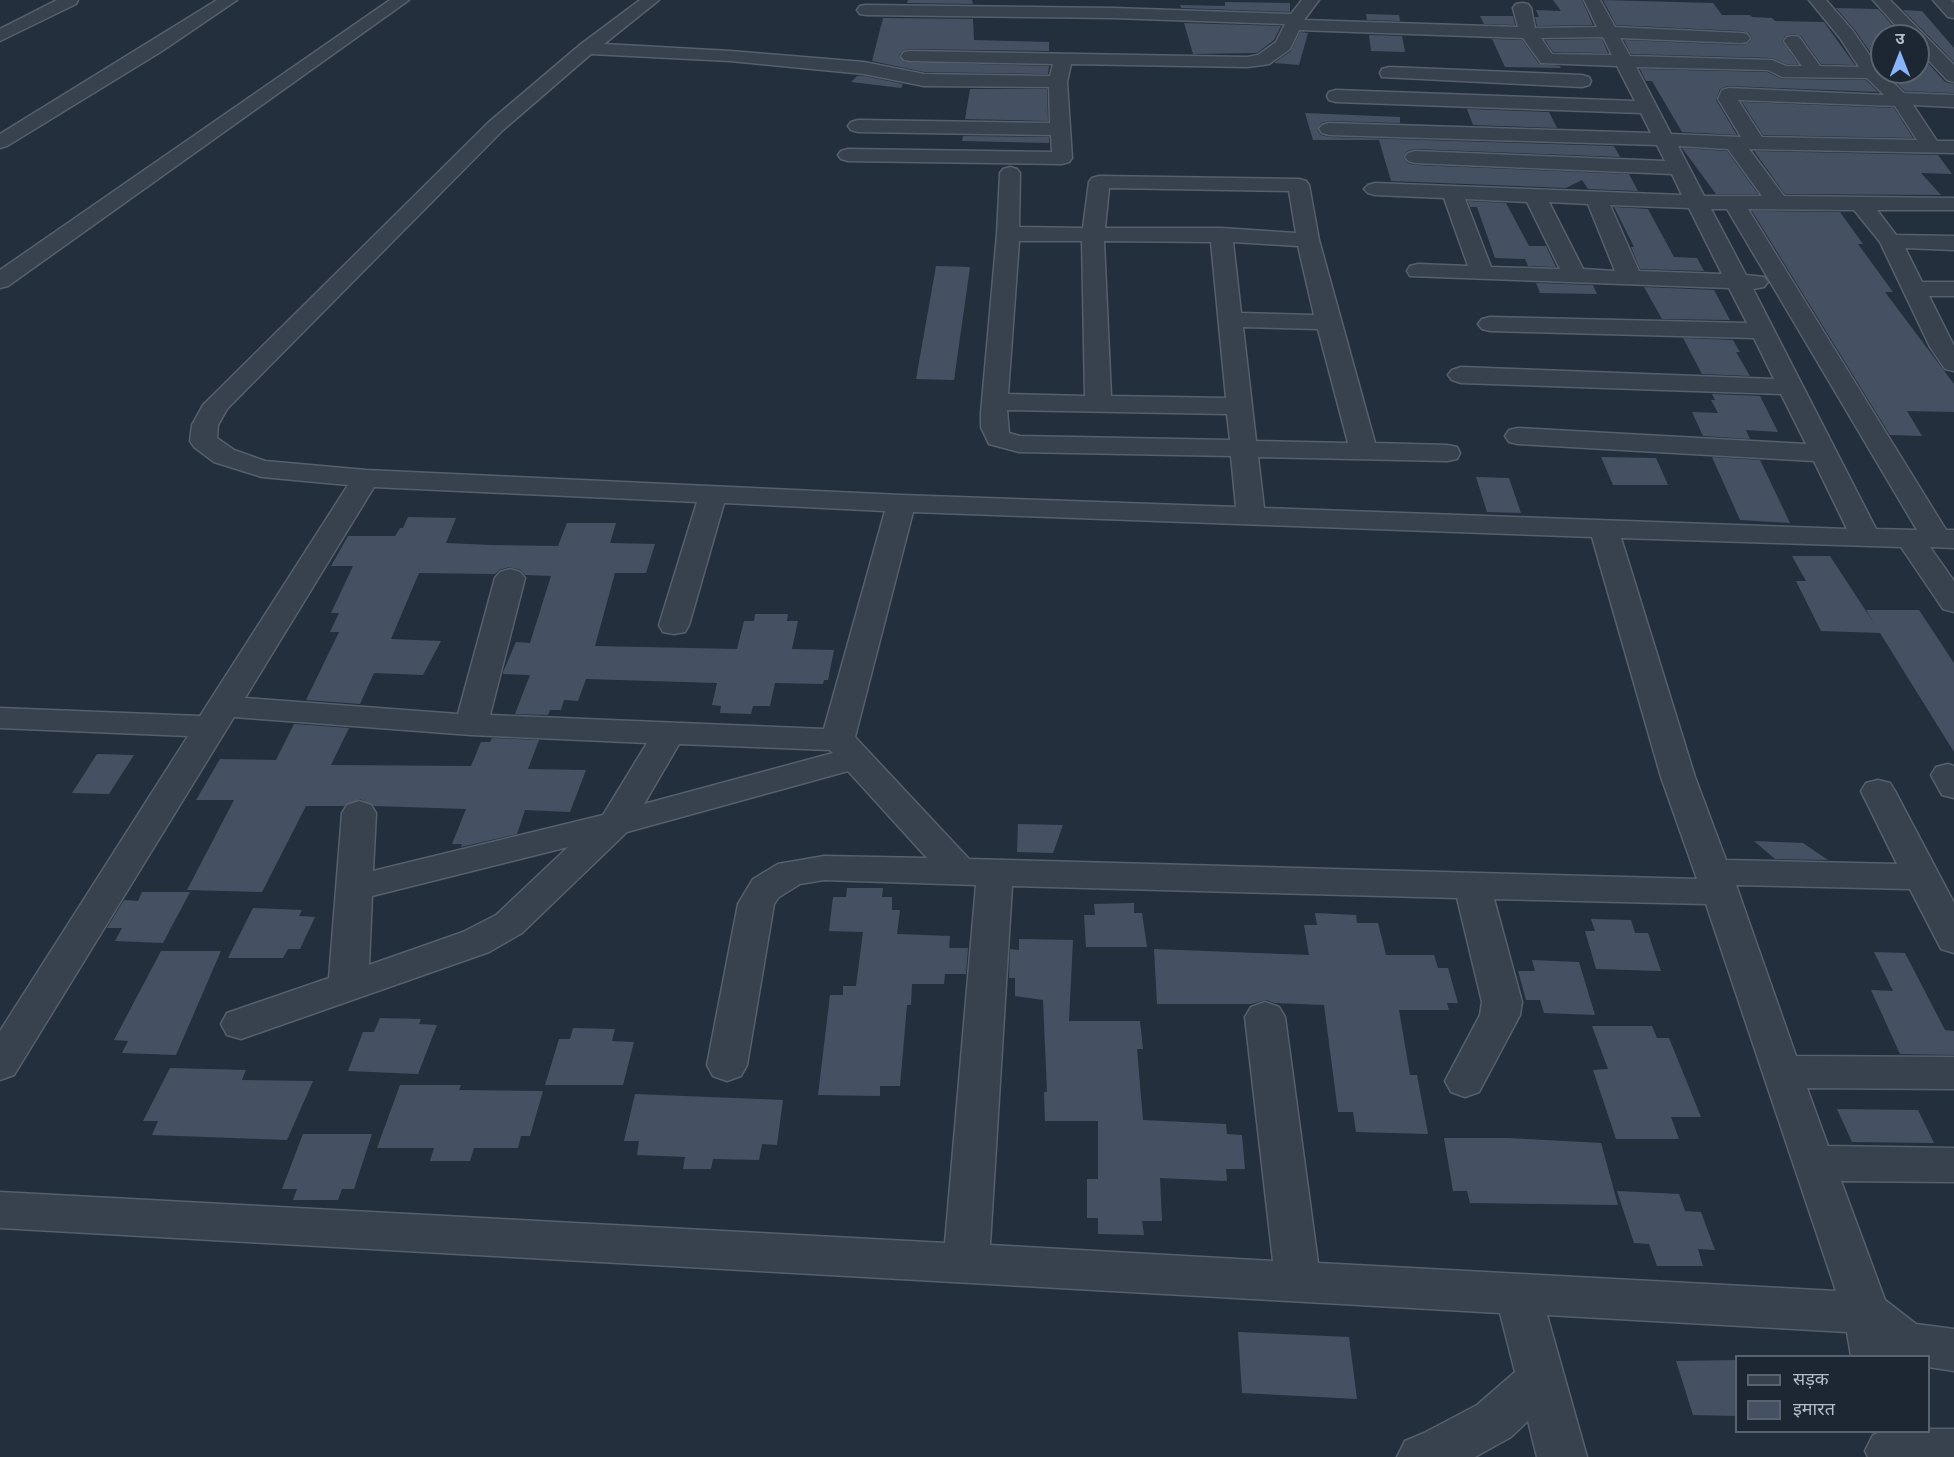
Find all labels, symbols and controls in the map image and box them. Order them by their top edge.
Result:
north arrow [1870,24,1930,84]
text: उ [1895,29,1905,47]
legend [1735,1355,1930,1433]
text: सड़क [1793,1368,1829,1388]
text: इमारत [1793,1398,1835,1418]

